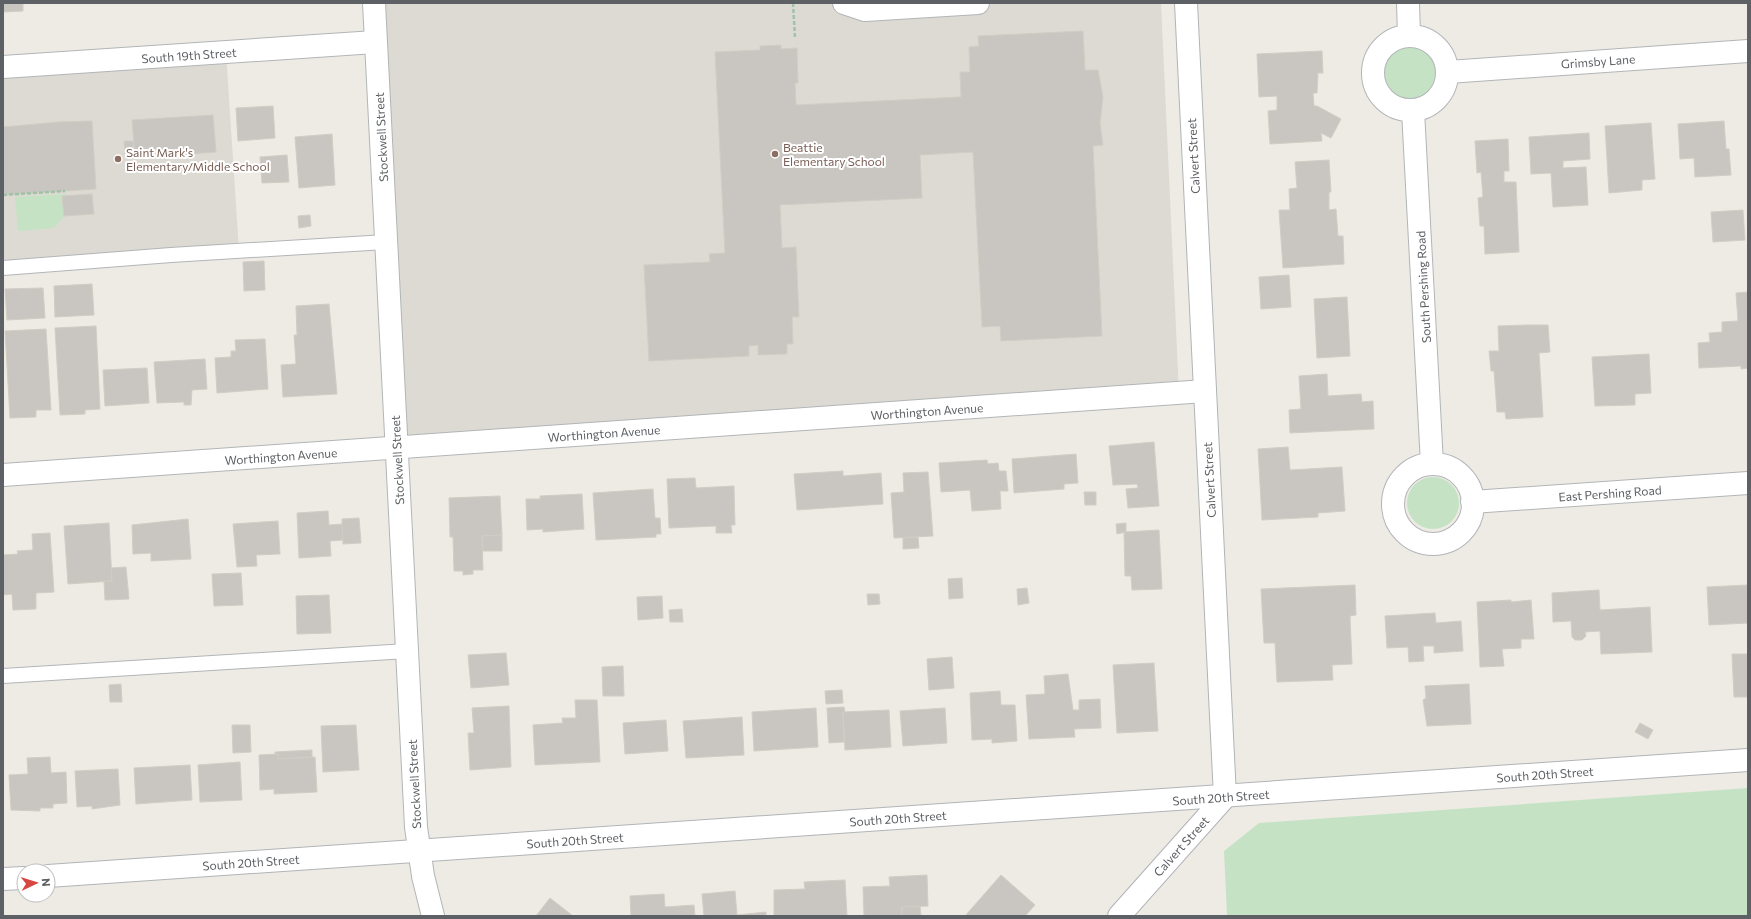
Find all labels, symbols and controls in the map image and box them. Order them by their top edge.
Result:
street label: South 19th Street [141,45,237,65]
street label: Grimsby Lane [1560,51,1636,71]
street label: Stockwell Street [372,92,390,182]
street label: Calvert Street [1184,118,1202,194]
place label: Beattie Elementary School [783,140,885,168]
place label: Saint Mark's Elementary/Middle School [126,145,270,173]
marker: Beattie Elementary School [770,149,780,159]
marker: Saint Mark's Elementary/Middle School [113,154,123,164]
street label: South Pershing Road [1413,230,1433,343]
street label: Worthington Avenue [870,400,984,422]
street label: Stockwell Street [388,415,406,505]
street label: Worthington Avenue [547,422,661,444]
street label: Calvert Street [1200,442,1218,518]
street label: Worthington Avenue [224,445,338,467]
street label: East Pershing Road [1558,482,1662,504]
street label: Stockwell Street [405,739,423,829]
street label: South 20th Street [1496,764,1594,784]
street label: South 20th Street [1172,787,1270,807]
street label: South 20th Street [849,808,947,828]
street label: Calvert Street [1150,813,1212,879]
street label: South 20th Street [526,830,624,850]
street label: South 20th Street [202,852,300,872]
north arrow [16,863,56,903]
text: N [40,878,53,887]

